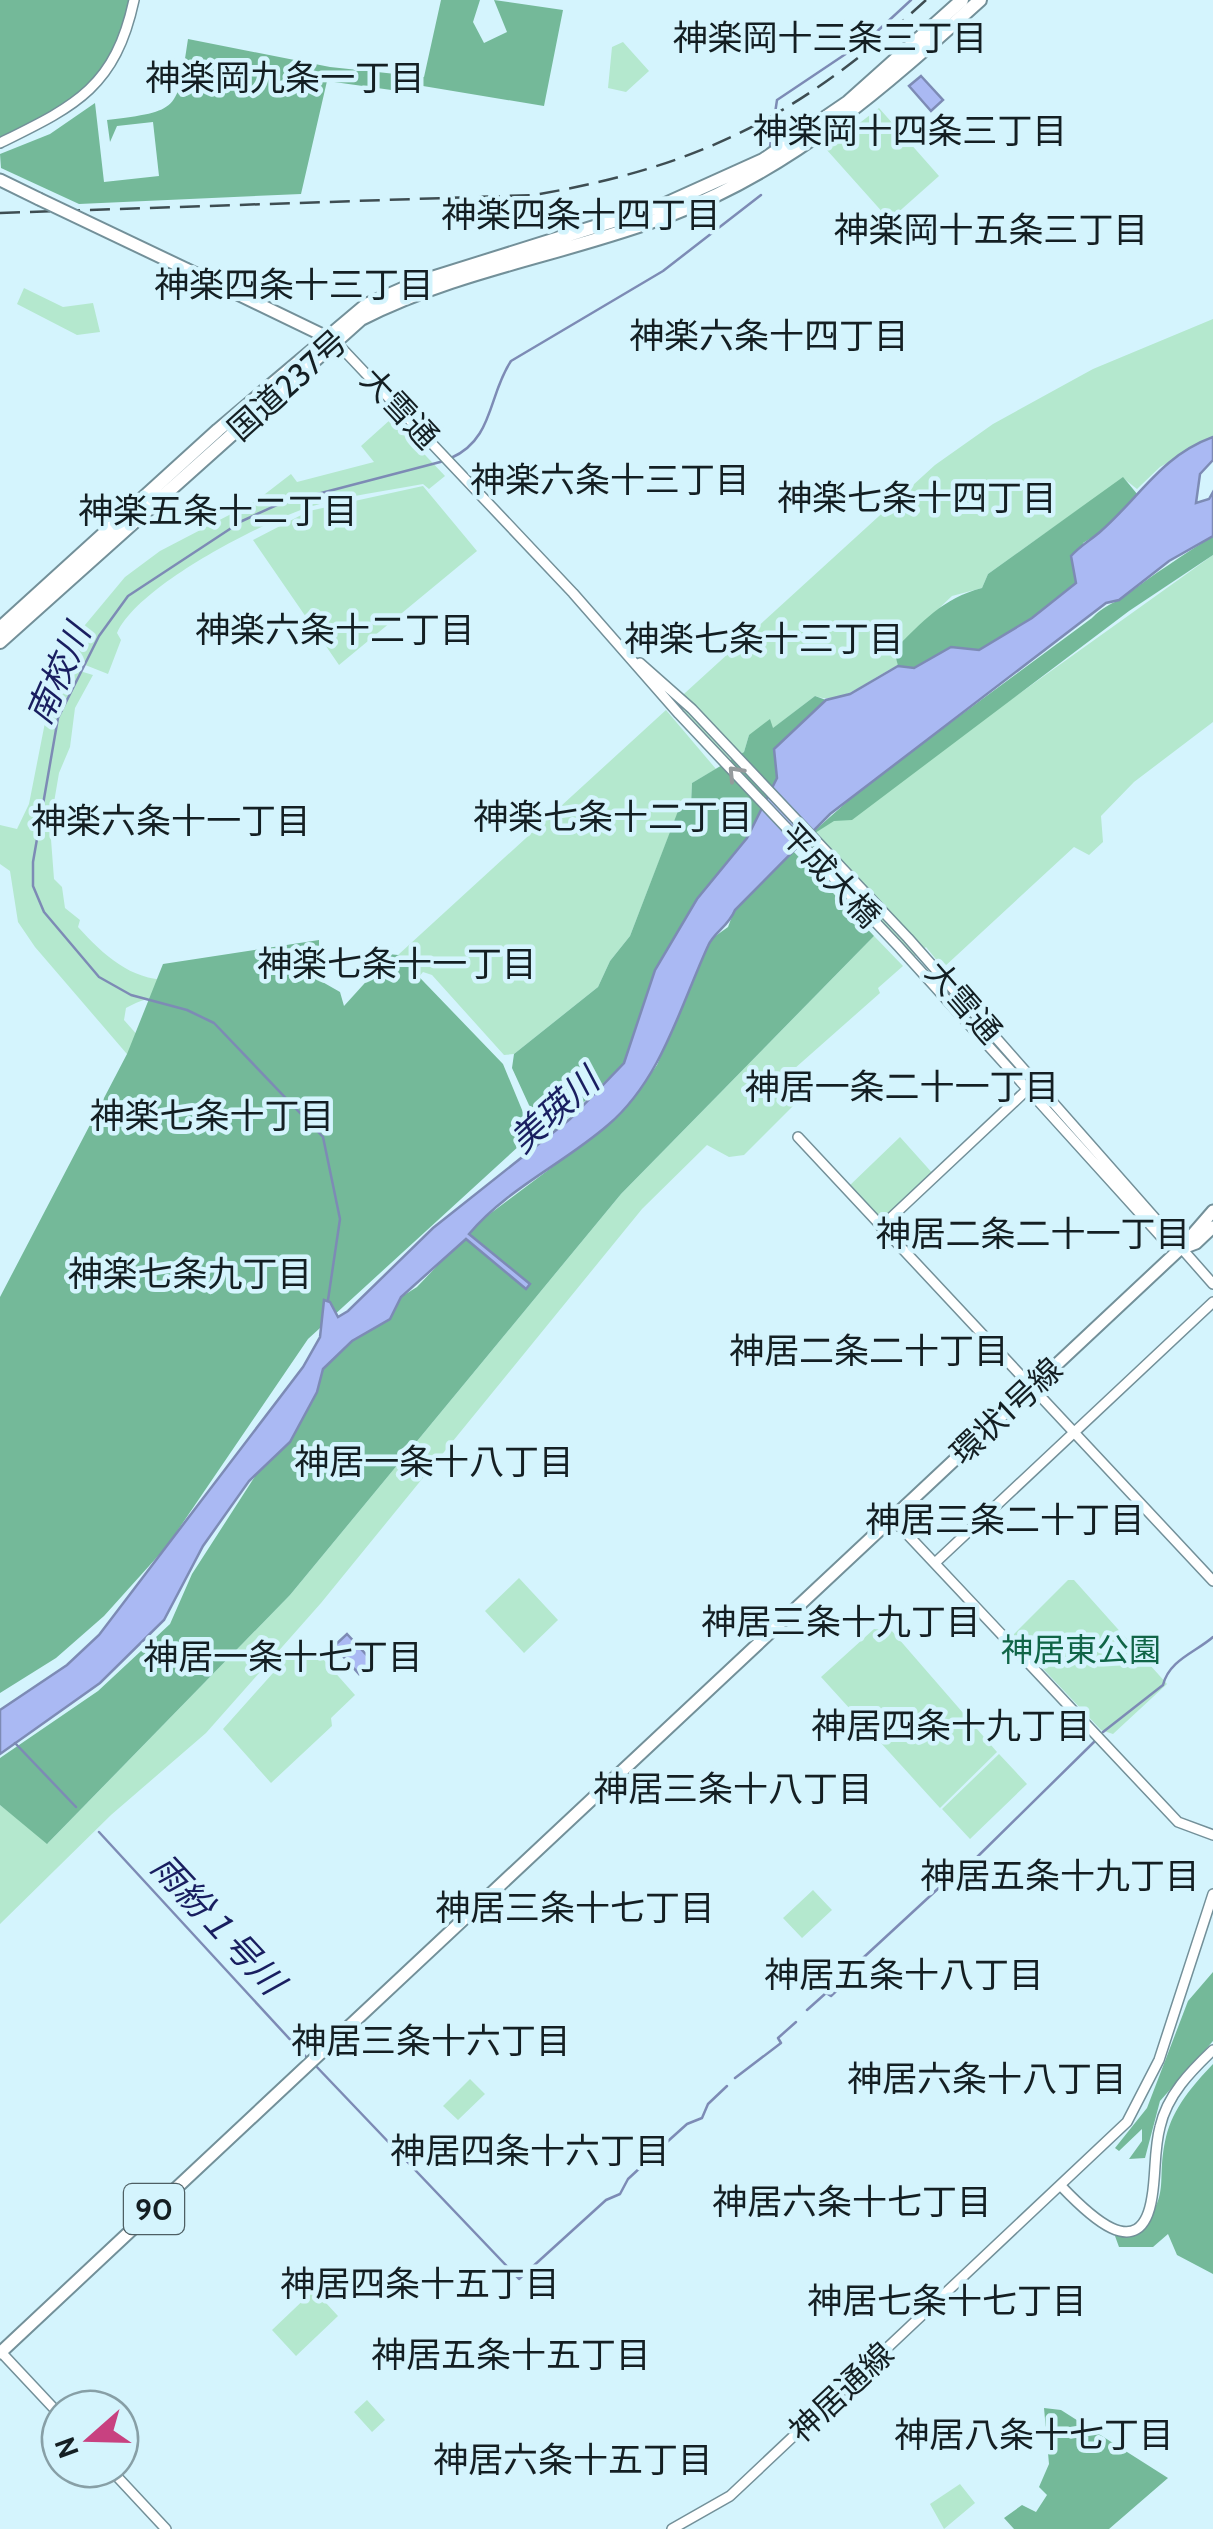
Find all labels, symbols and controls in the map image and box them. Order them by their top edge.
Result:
district label: 神楽岡十三条三丁目 [672,16,988,59]
district label: 神楽岡九条一丁目 [145,56,425,99]
district label: 神楽岡十四条三丁目 [752,109,1068,152]
district label: 神楽四条十四丁目 [441,193,721,236]
district label: 神楽岡十五条三丁目 [833,208,1149,251]
district label: 神楽四条十三丁目 [154,263,434,306]
district label: 神楽六条十四丁目 [629,314,909,357]
street label: 国道237号 [220,322,354,448]
street label: 大雪通 [353,360,447,456]
district label: 神楽六条十三丁目 [470,458,750,501]
district label: 神楽七条十四丁目 [777,476,1057,519]
district label: 神楽五条十二丁目 [78,489,358,532]
district label: 神楽六条十二丁目 [195,608,475,651]
water label: 南校川 [17,614,101,731]
district label: 神楽七条十三丁目 [624,617,904,660]
one-way arrow [729,766,747,785]
district label: 神楽七条十二丁目 [473,795,753,838]
district label: 神楽六条十一丁目 [31,799,311,842]
street label: 平成大橋 [773,815,889,935]
district label: 神楽七条十一丁目 [257,942,537,985]
street label: 大雪通 [918,953,1010,1051]
water label: 美瑛川 [501,1056,610,1161]
district label: 神居一条二十一丁目 [744,1065,1060,1108]
district label: 神楽七条十丁目 [89,1094,335,1137]
district label: 神居二条二十一丁目 [875,1212,1191,1255]
district label: 神楽七条九丁目 [67,1252,313,1295]
district label: 神居二条二十丁目 [729,1329,1009,1372]
street label: 環状1号線 [942,1350,1070,1472]
district label: 神居一条十八丁目 [294,1440,574,1483]
district label: 神居三条二十丁目 [865,1498,1145,1541]
district label: 神居三条十九丁目 [701,1600,981,1643]
park label: 神居東公園 [1001,1630,1161,1669]
district label: 神居一条十七丁目 [143,1635,423,1678]
district label: 神居四条十九丁目 [811,1704,1091,1747]
district label: 神居三条十八丁目 [593,1767,873,1810]
water label: 雨紛１号川 [143,1845,296,2006]
district label: 神居五条十九丁目 [920,1854,1200,1897]
district label: 神居三条十七丁目 [435,1886,715,1929]
district label: 神居五条十八丁目 [764,1953,1044,1996]
district label: 神居三条十六丁目 [291,2019,571,2062]
district label: 神居六条十八丁目 [847,2057,1127,2100]
district label: 神居四条十六丁目 [390,2129,670,2172]
district label: 神居六条十七丁目 [712,2180,992,2223]
road number: 90 [124,2184,184,2234]
district label: 神居四条十五丁目 [280,2262,560,2305]
district label: 神居七条十七丁目 [807,2279,1087,2322]
district label: 神居五条十五丁目 [371,2333,651,2376]
street label: 神居通線 [781,2334,901,2450]
north arrow [40,2389,140,2489]
district label: 神居八条十七丁目 [894,2413,1174,2456]
text: N [47,2432,86,2463]
district label: 神居六条十五丁目 [433,2438,713,2481]

